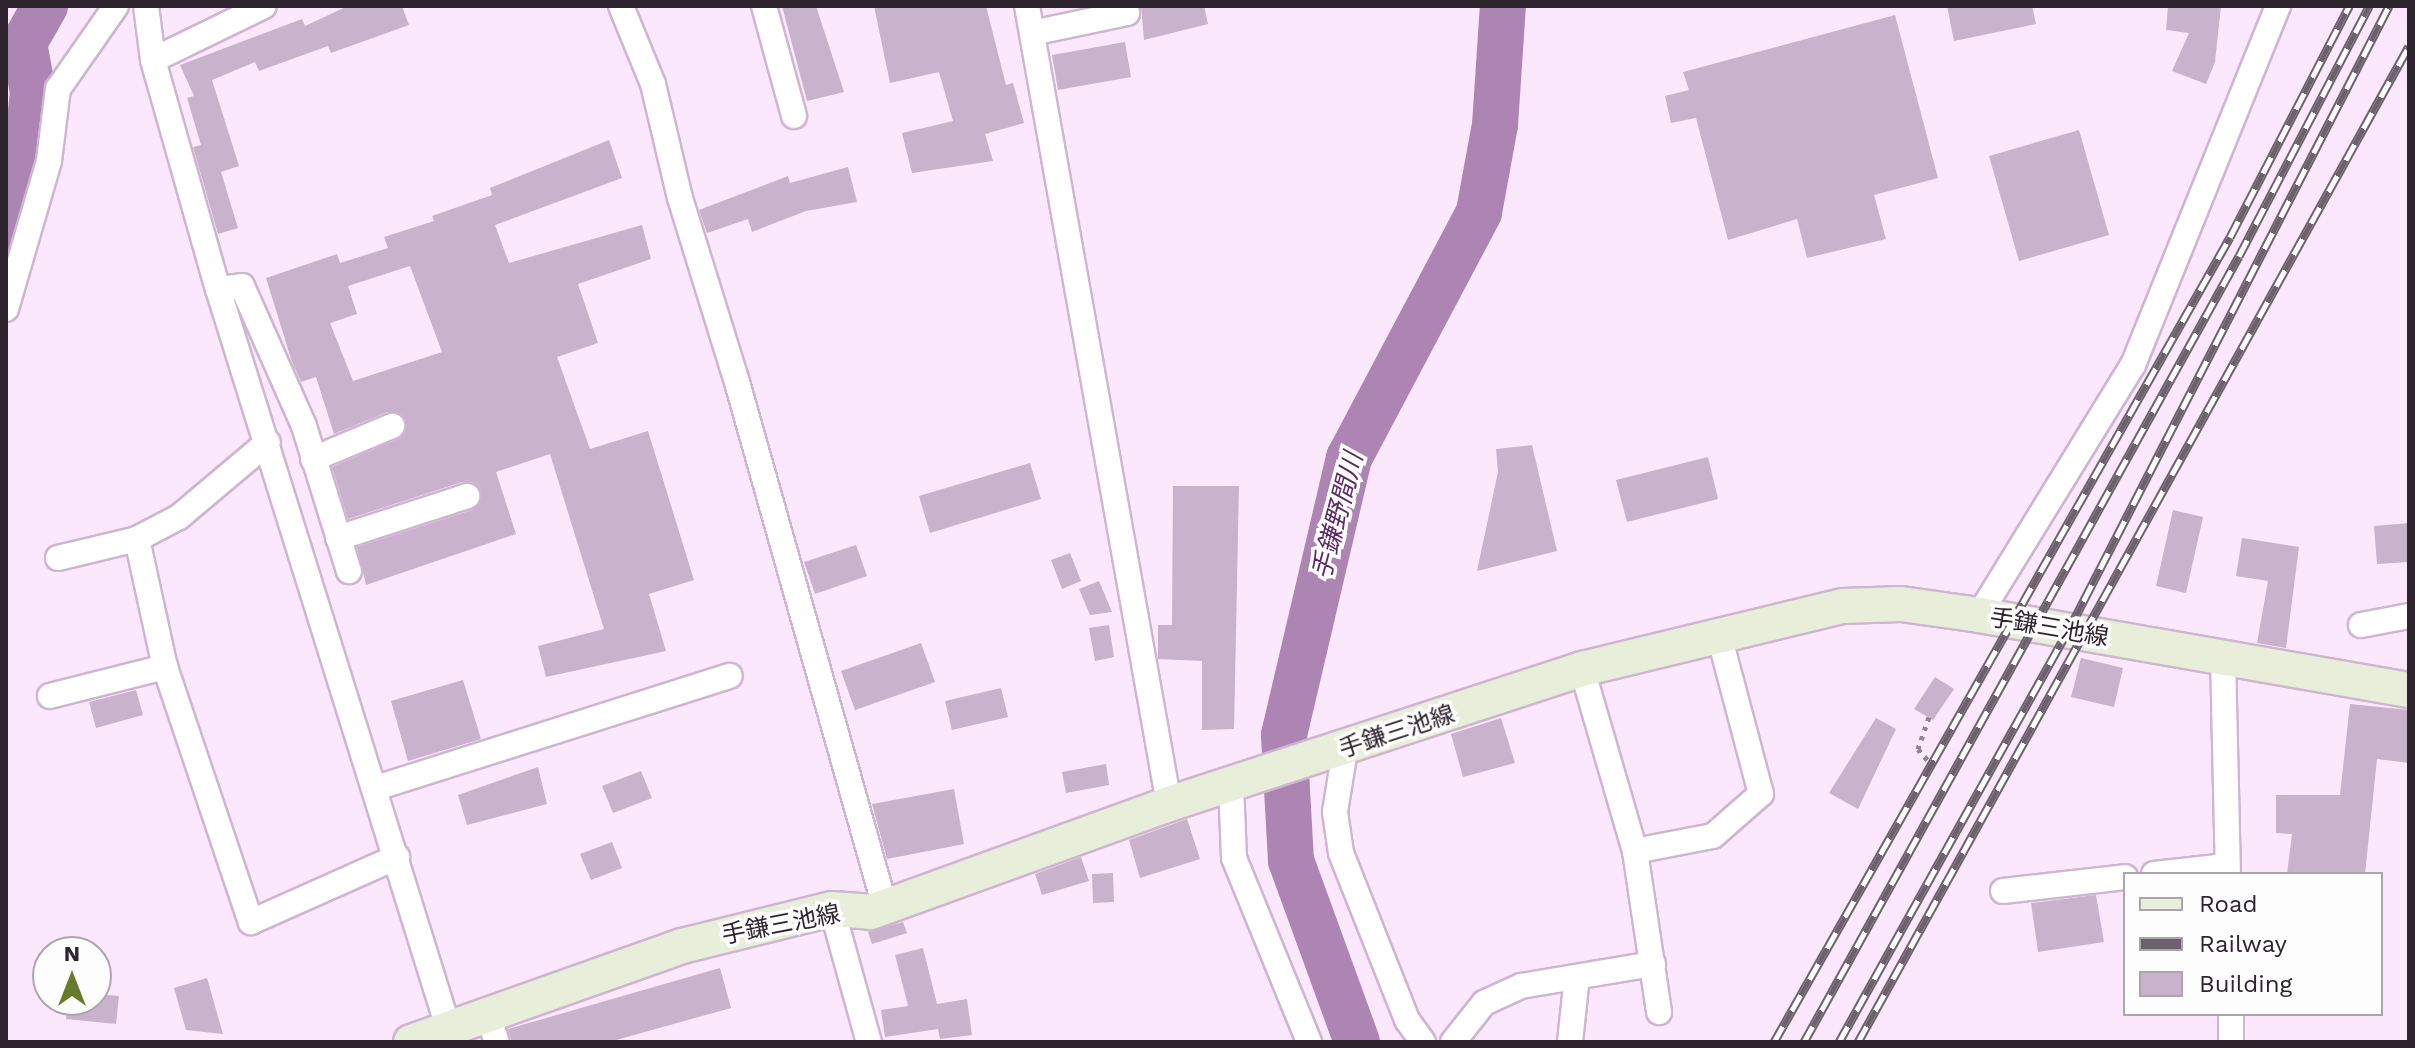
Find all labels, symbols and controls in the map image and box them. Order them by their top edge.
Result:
water label: 手鎌野間川 [1306,449,1370,583]
street label: 手鎌三池線 [1987,603,2111,653]
street label: 手鎌三池線 [1335,700,1459,764]
legend [2123,872,2383,1016]
text: Road [2199,890,2258,918]
street label: 手鎌三池線 [719,899,843,951]
text: Railway [2199,930,2287,958]
north arrow [32,936,112,1016]
text: N [64,941,80,966]
text: Building [2199,970,2292,998]

